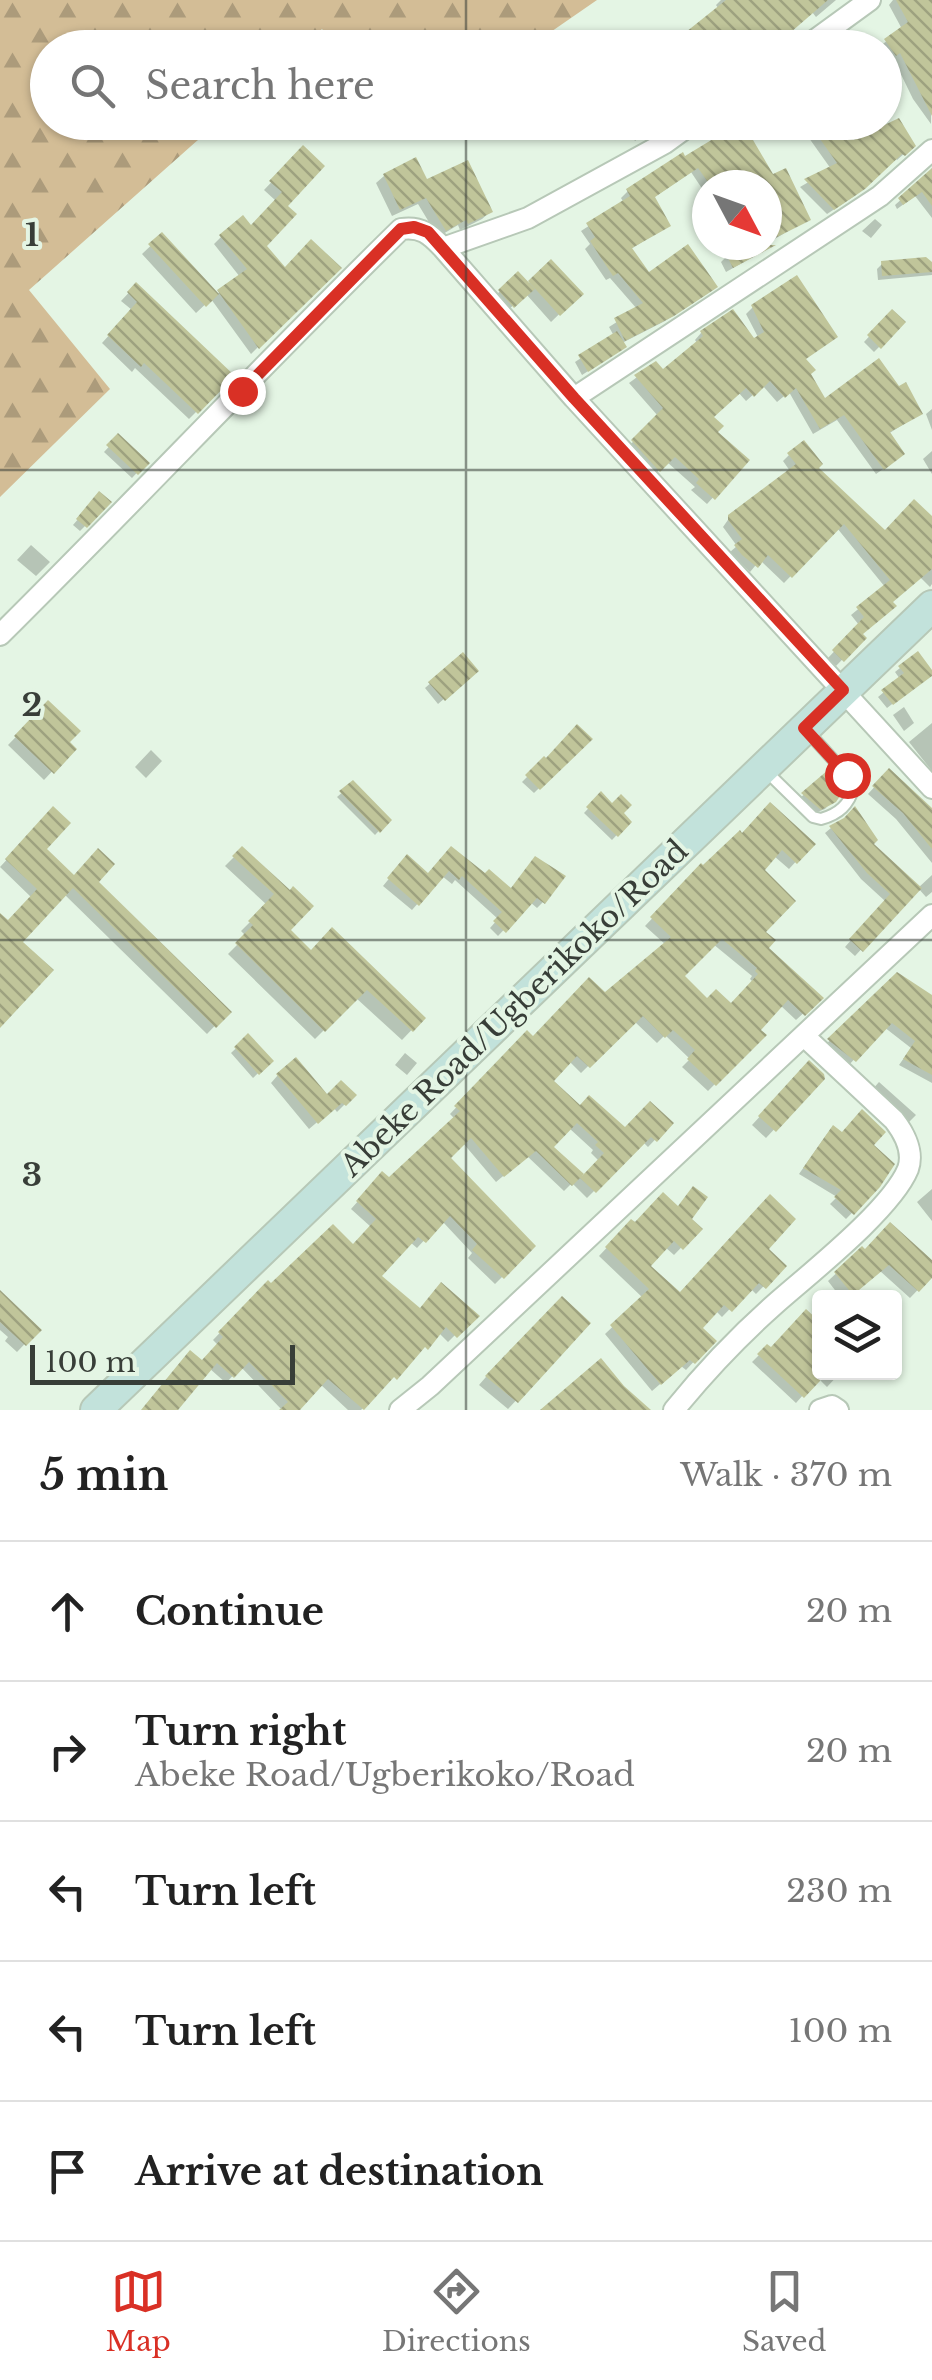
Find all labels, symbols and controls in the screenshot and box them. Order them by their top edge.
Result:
search box [30,30,902,140]
icon: search [65,58,120,113]
text: Search here [145,62,375,109]
north arrow [692,170,782,260]
text: 1 [25,215,39,255]
route end [220,369,266,415]
text: 2 [22,685,42,725]
route start [825,753,871,799]
street label: Abeke Road/Ugberikoko/Road [332,832,695,1185]
text: 3 [22,1155,42,1195]
map controls [812,1290,902,1380]
button: layers [812,1290,902,1380]
scale bar [30,1340,295,1384]
text: 100 m [45,1345,136,1380]
text: 5 min [40,1449,168,1501]
text: Walk · 370 m [680,1455,892,1495]
icon: ahead [40,1584,95,1639]
text: Continue [135,1588,324,1635]
text: 20 m [806,1591,892,1631]
text: Turn right [135,1708,346,1755]
icon: right [40,1724,95,1779]
text: 20 m [806,1731,892,1771]
text: Abeke Road/Ugberikoko/Road [135,1755,635,1795]
icon: left [40,1864,95,1919]
text: Turn left [135,1868,316,1915]
text: 230 m [786,1871,892,1911]
icon: left [40,2004,95,2059]
text: Turn left [135,2008,316,2055]
text: 100 m [789,2011,892,2051]
icon: arrive [40,2144,95,2199]
text: Arrive at destination [135,2148,544,2195]
tab: Map [106,2264,171,2359]
tab: Directions [382,2264,531,2359]
tab: Saved [742,2264,826,2359]

